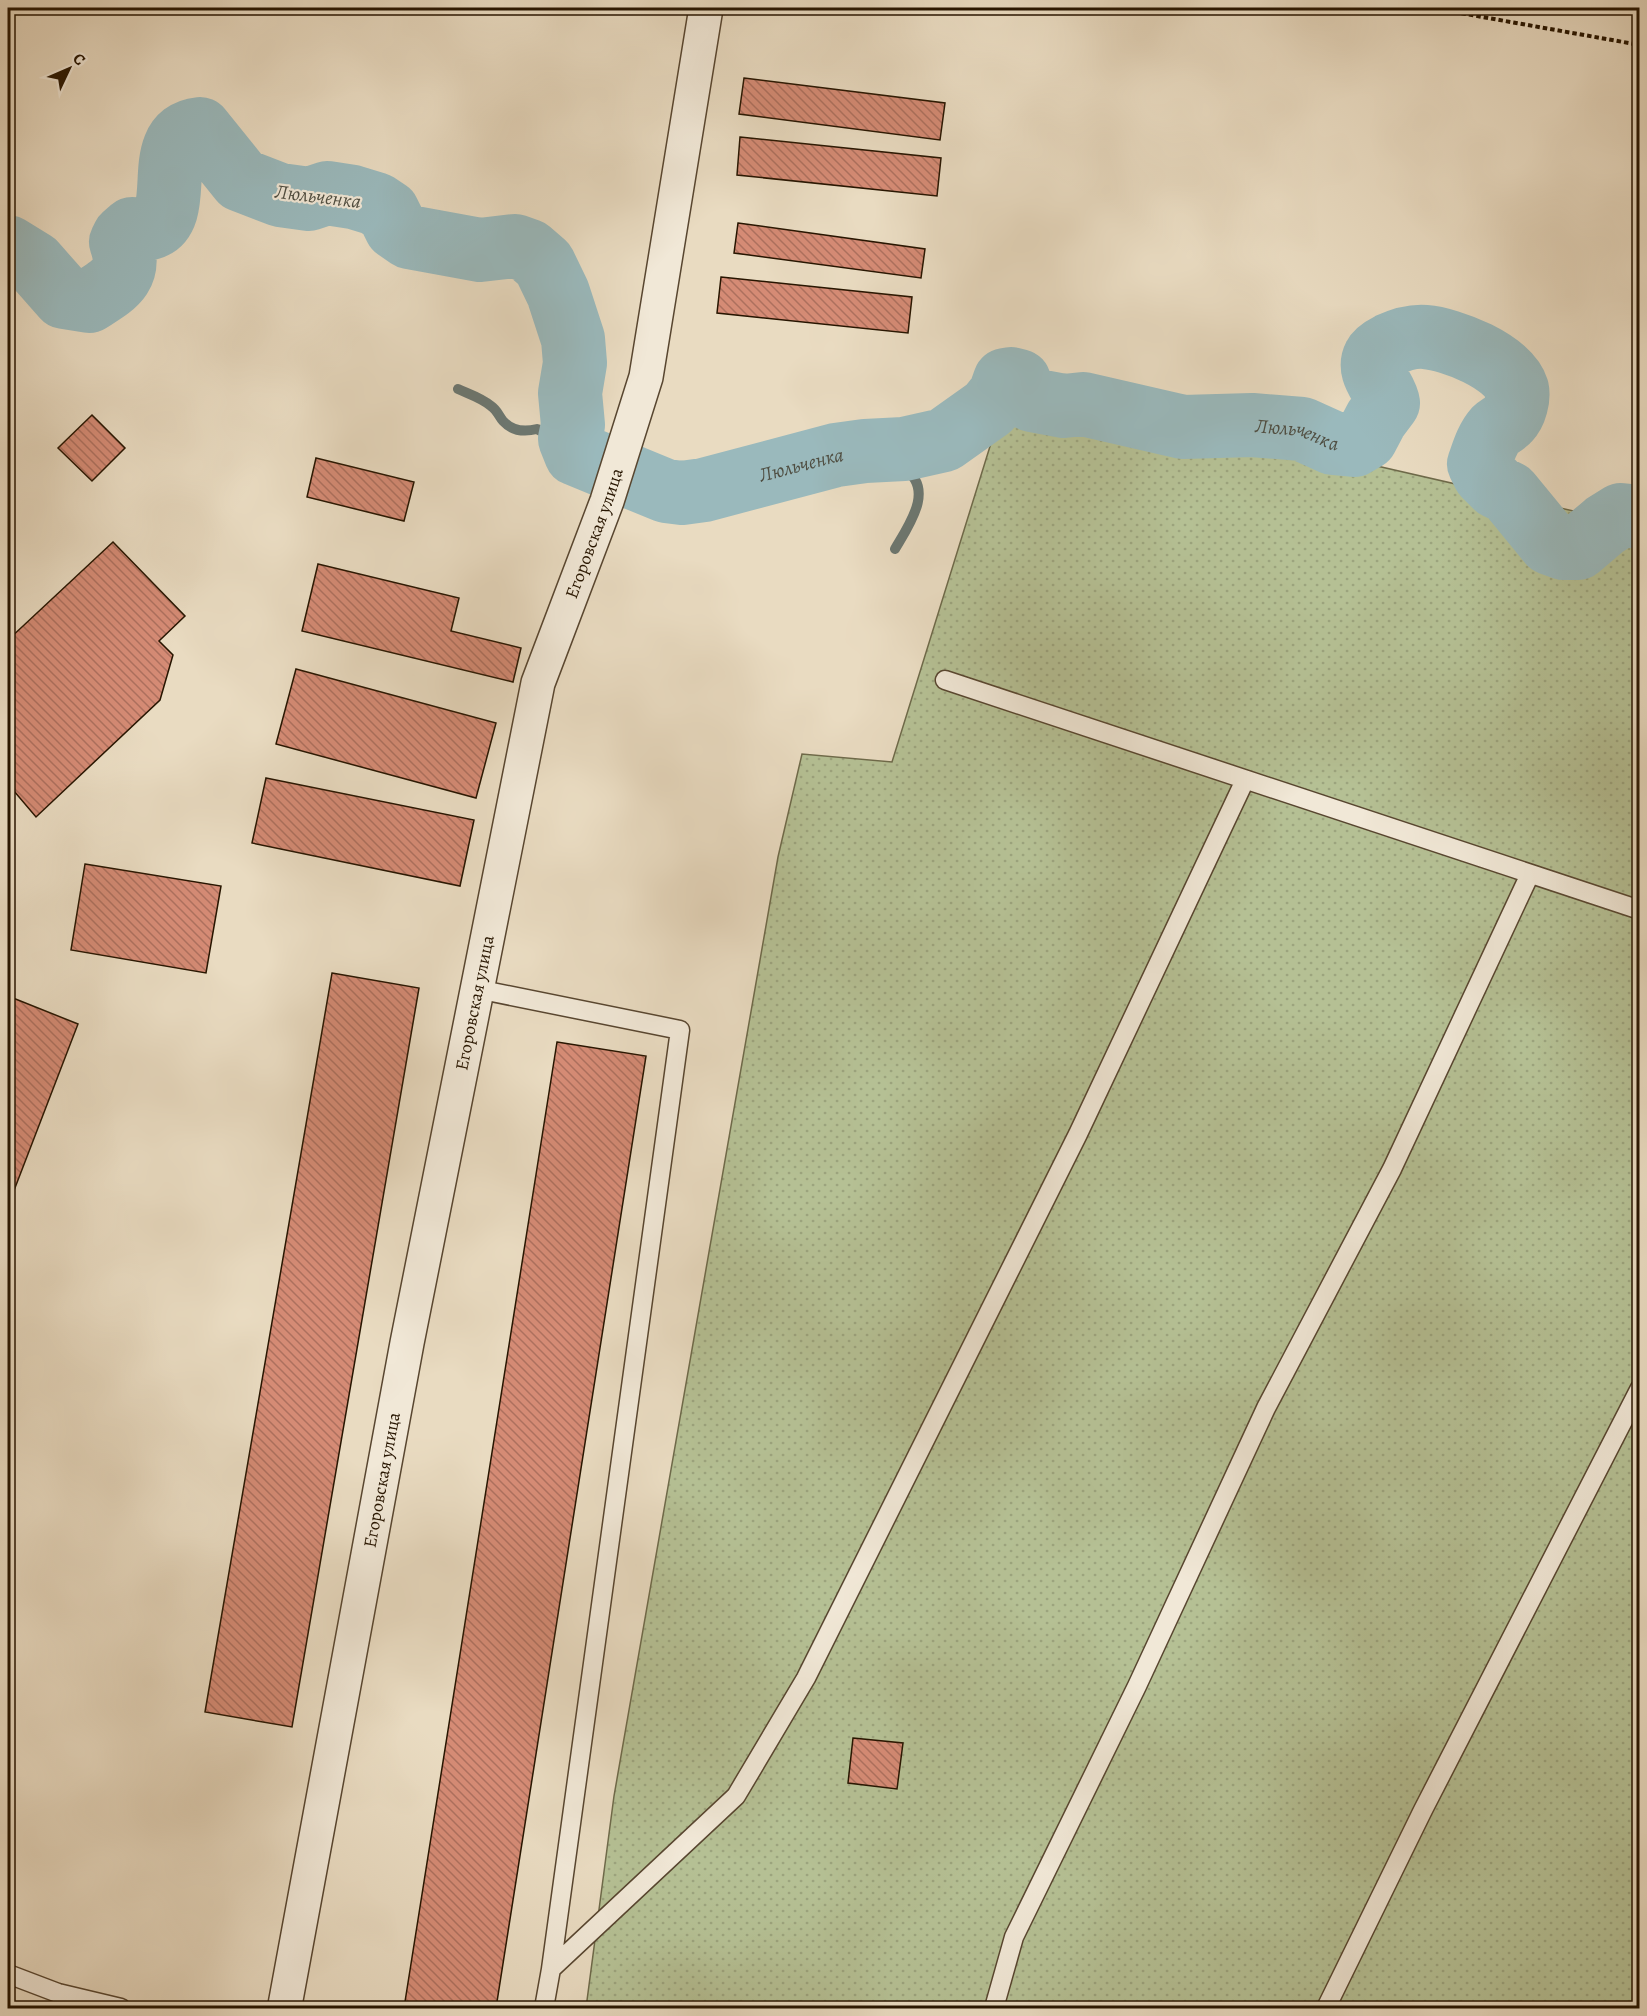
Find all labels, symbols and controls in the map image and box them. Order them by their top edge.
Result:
north arrow [39,39,99,99]
text: С [68,48,91,71]
water label: Люльченка [272,178,363,215]
water label: Люльченка [1253,412,1340,457]
water label: Люльченка [755,441,845,489]
street label: Егоровская улица [559,464,629,602]
street label: Егоровская улица [449,932,500,1072]
street label: Егоровская улица [358,1410,406,1550]

